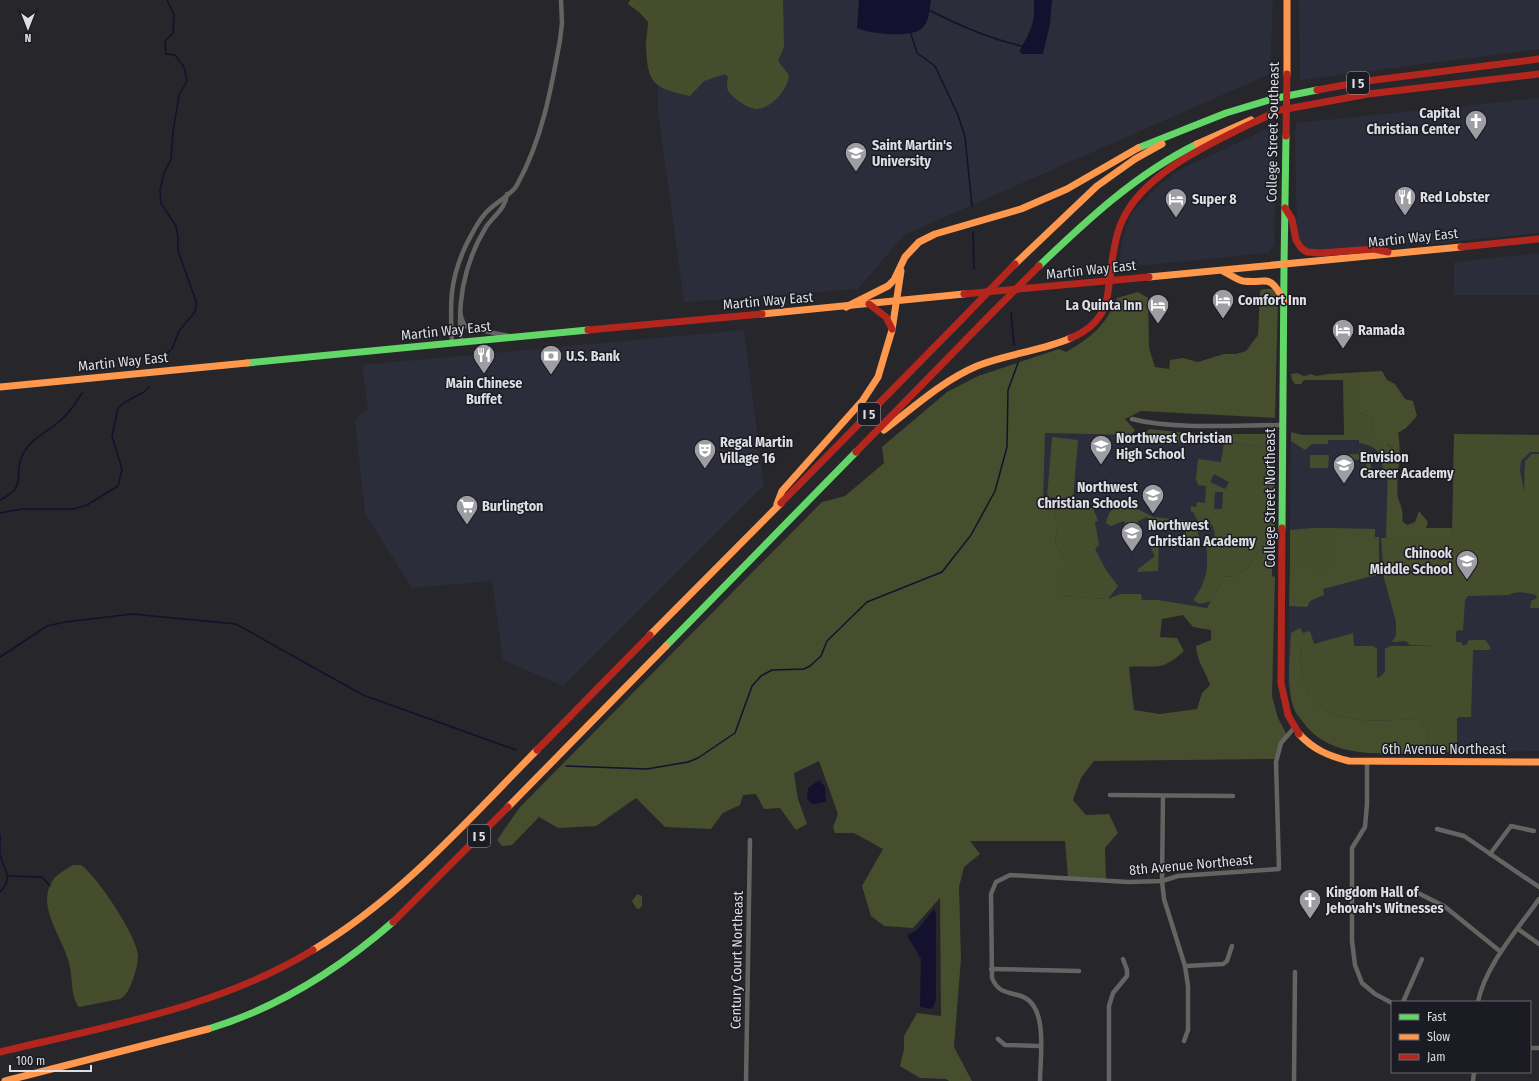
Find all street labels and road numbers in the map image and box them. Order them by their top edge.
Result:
street label: College Street Southeast [1263,61,1283,202]
road number: I 5 [1347,72,1369,94]
street label: Martin Way East [1367,225,1459,251]
street label: Martin Way East [1045,257,1137,283]
street label: Martin Way East [722,289,814,313]
street label: Martin Way East [400,318,492,344]
street label: Martin Way East [77,349,169,375]
road number: I 5 [858,403,880,425]
street label: College Street Northeast [1262,428,1279,568]
street label: 6th Avenue Northeast [1382,741,1507,758]
road number: I 5 [468,825,490,847]
street label: 8th Avenue Northeast [1128,851,1254,879]
street label: Century Court Northeast [727,890,747,1029]

